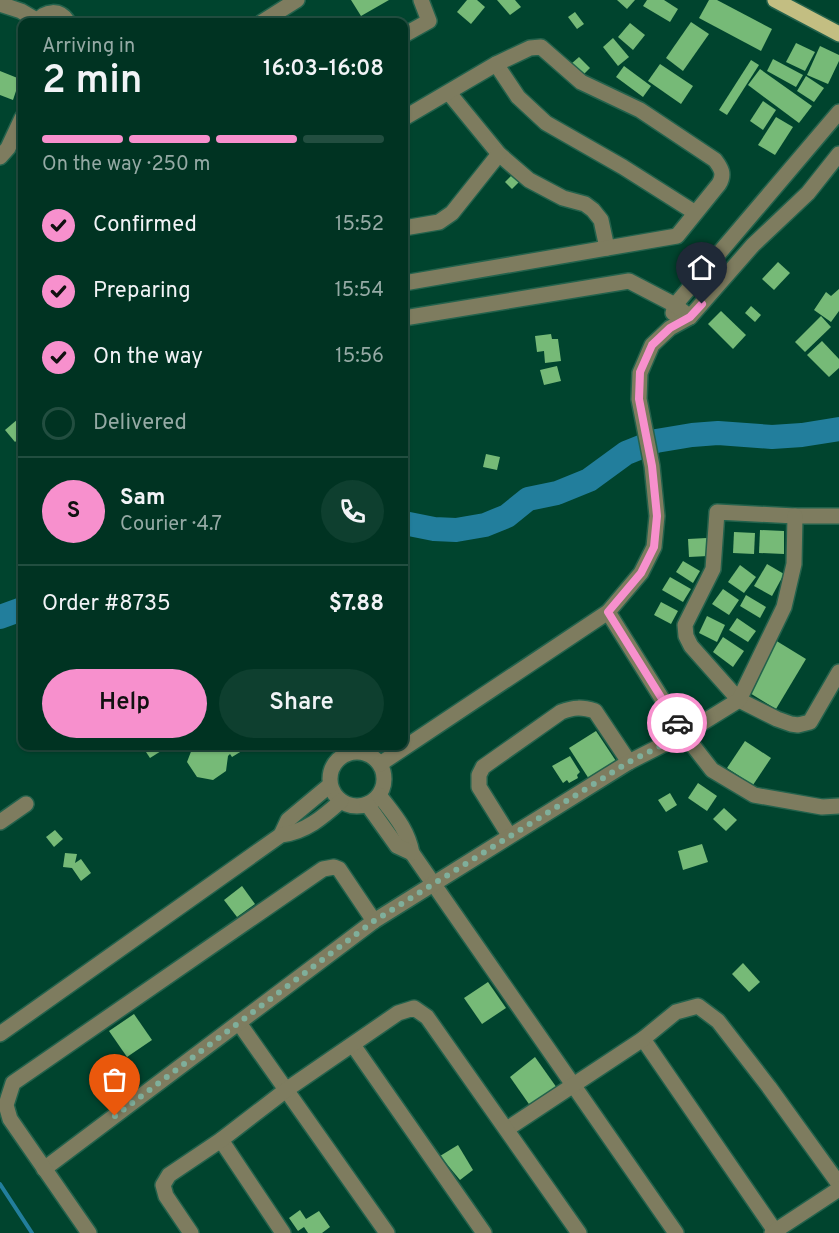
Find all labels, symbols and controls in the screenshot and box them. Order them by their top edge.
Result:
text: Arriving in [42,34,135,60]
text: 16:03–16:08 [263,56,384,83]
text: 2 min [42,58,143,107]
text: On the way · 250 m [42,152,210,178]
icon: check [42,209,75,242]
text: Confirmed [93,212,197,239]
text: 15:52 [335,212,384,238]
pin [676,242,727,304]
icon: home [685,251,718,284]
icon: check [42,275,75,308]
text: Preparing [93,278,191,305]
text: 15:54 [334,278,384,304]
icon: check [42,341,75,374]
text: On the way [93,344,203,371]
text: 15:56 [335,344,384,370]
text: Delivered [93,410,187,437]
button: phone [321,480,384,543]
text: Sam [120,485,165,512]
text: S [67,498,80,525]
text: Courier · 4.7 [120,512,222,538]
text: Order #8735 [42,591,171,618]
text: $7.88 [329,591,384,618]
button: Help [42,669,207,738]
button: Share [219,669,384,738]
courier [647,693,707,753]
icon: car [661,707,694,740]
pin [89,1054,140,1116]
icon: bag [98,1063,131,1096]

